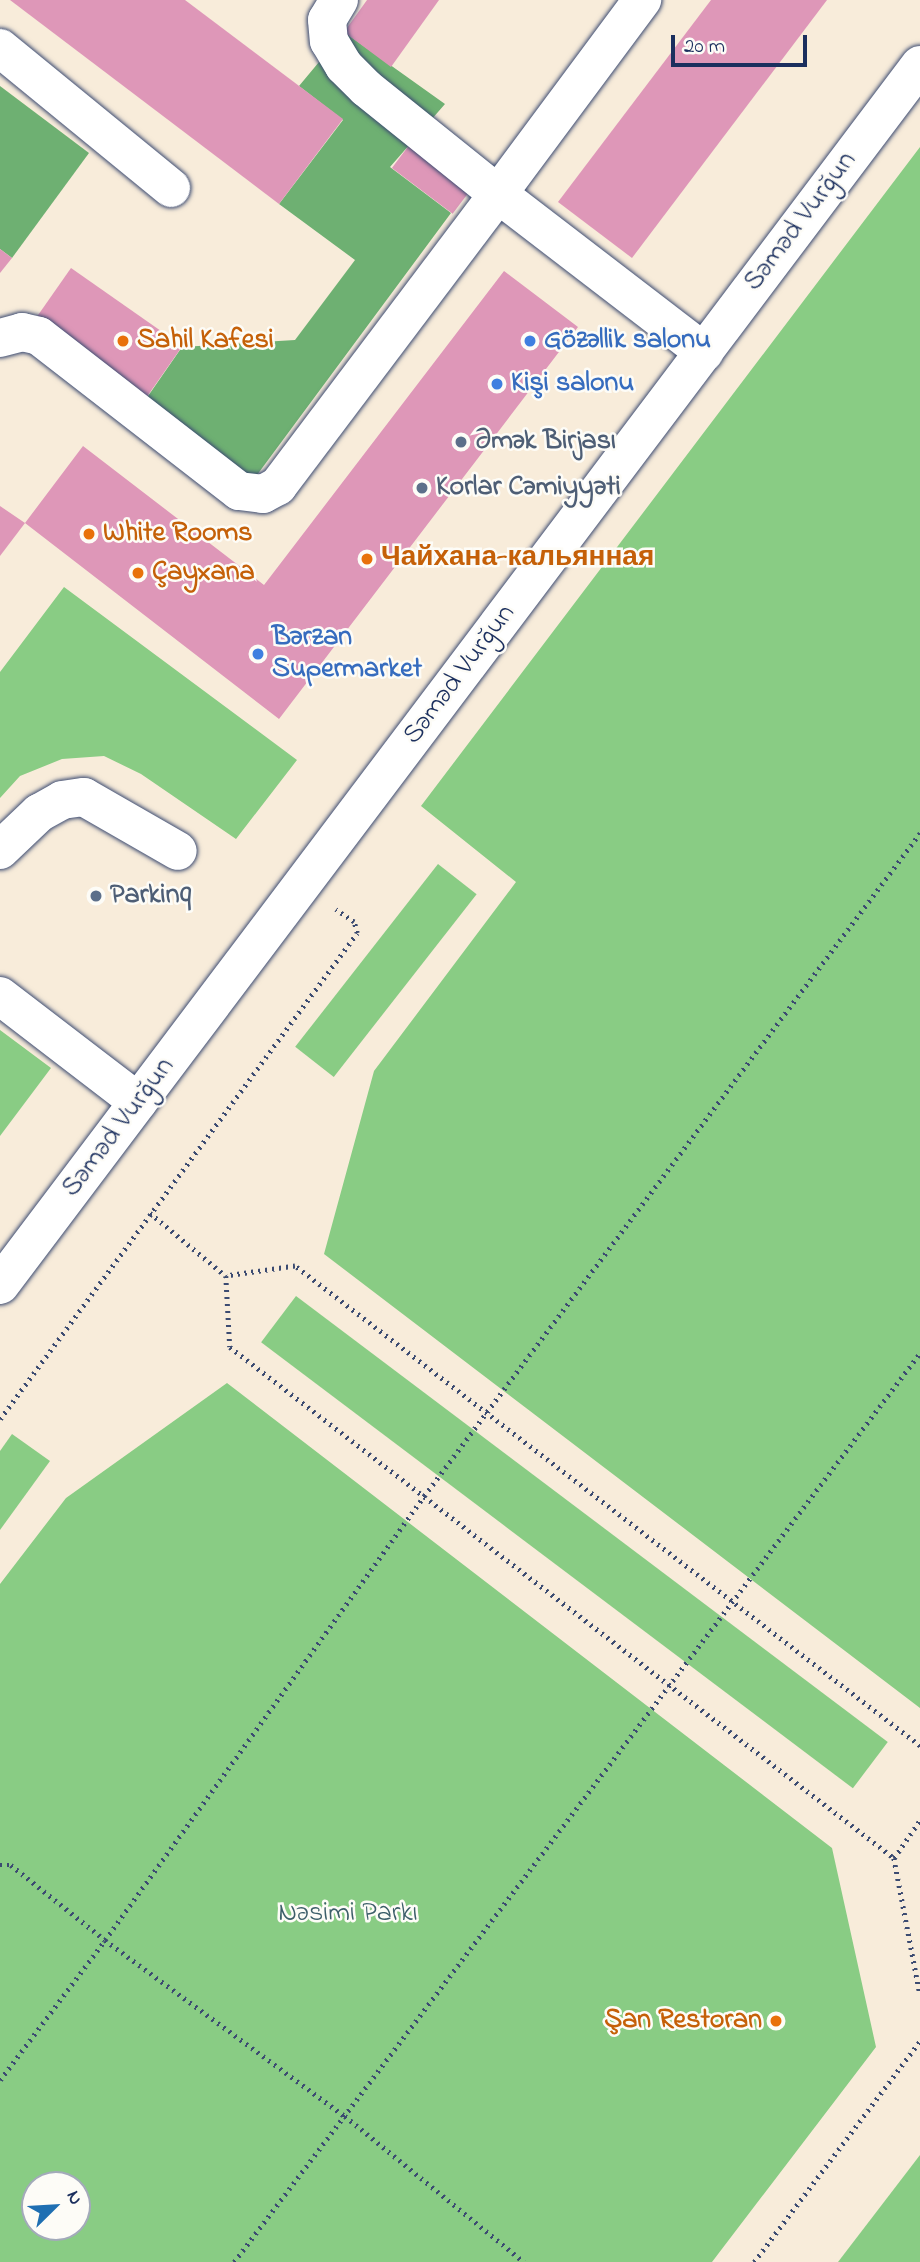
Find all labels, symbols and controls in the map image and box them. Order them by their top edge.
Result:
scale bar [675,21,811,65]
text: 20 m [684,32,725,62]
street label: Səməd Vurğun [737,145,865,299]
place label: Sahil Kafesi [137,324,274,358]
place label: Gözəllik salonu [544,324,711,358]
marker: Sahil Kafesi [115,333,131,349]
marker: Gözəllik salonu [522,333,538,349]
place label: Kişi salonu [511,367,634,401]
marker: Kişi salonu [489,376,505,392]
place label: Əmək Birjası [475,425,616,459]
marker: Əmək Birjası [453,434,469,450]
place label: Korlar Cəmiyyəti [436,471,621,505]
marker: Korlar Cəmiyyəti [414,480,430,496]
place label: White Rooms [103,517,253,551]
marker: White Rooms [81,526,97,542]
place label: Чайхана-кальянная [381,542,654,576]
marker: Чайхана-кальянная [359,551,375,567]
place label: Çayxana [152,556,255,590]
marker: Çayxana [130,565,146,581]
street label: Səməd Vurğun [396,598,524,752]
place label: Bərzan Supermarket [272,621,422,687]
marker: Bərzan Supermarket [250,646,266,662]
place label: Parkinq [110,879,191,913]
marker: Parkinq [88,888,104,904]
street label: Səməd Vurğun [55,1051,183,1205]
park label: Nəsimi Parkı [278,1897,418,1931]
place label: Şan Restoran [604,2004,762,2038]
marker: Şan Restoran [768,2013,784,2029]
north arrow [21,2171,91,2241]
text: N [59,2187,89,2209]

